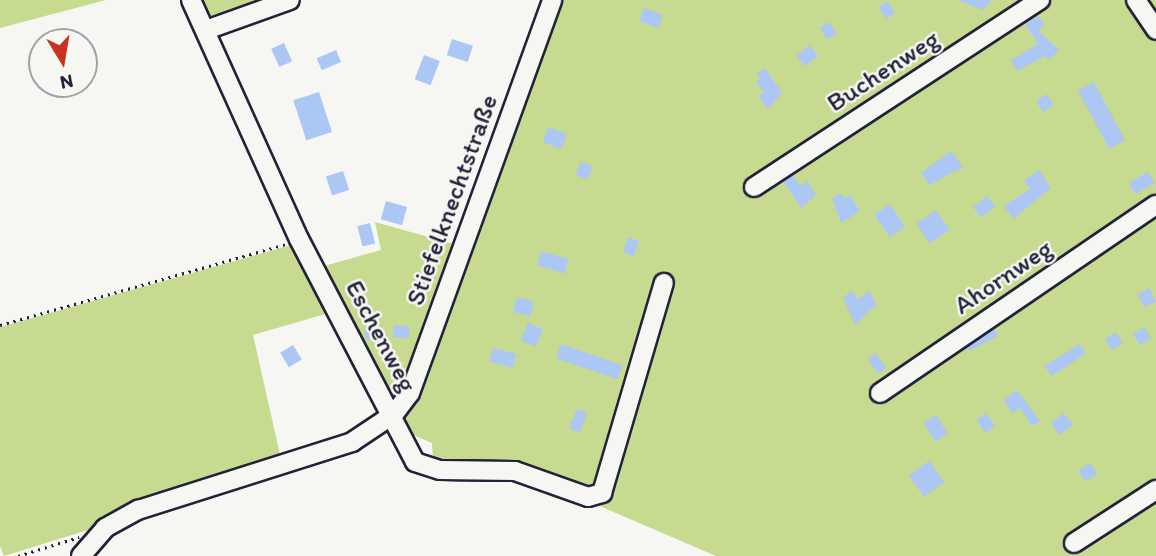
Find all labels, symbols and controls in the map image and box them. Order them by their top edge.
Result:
street label: Buchenweg [821,23,945,119]
north arrow [28,28,98,98]
text: N [58,70,75,95]
street label: Stiefelknechtstraße [399,90,505,310]
street label: Ahornweg [948,233,1058,321]
street label: Eschenweg [339,275,423,397]

